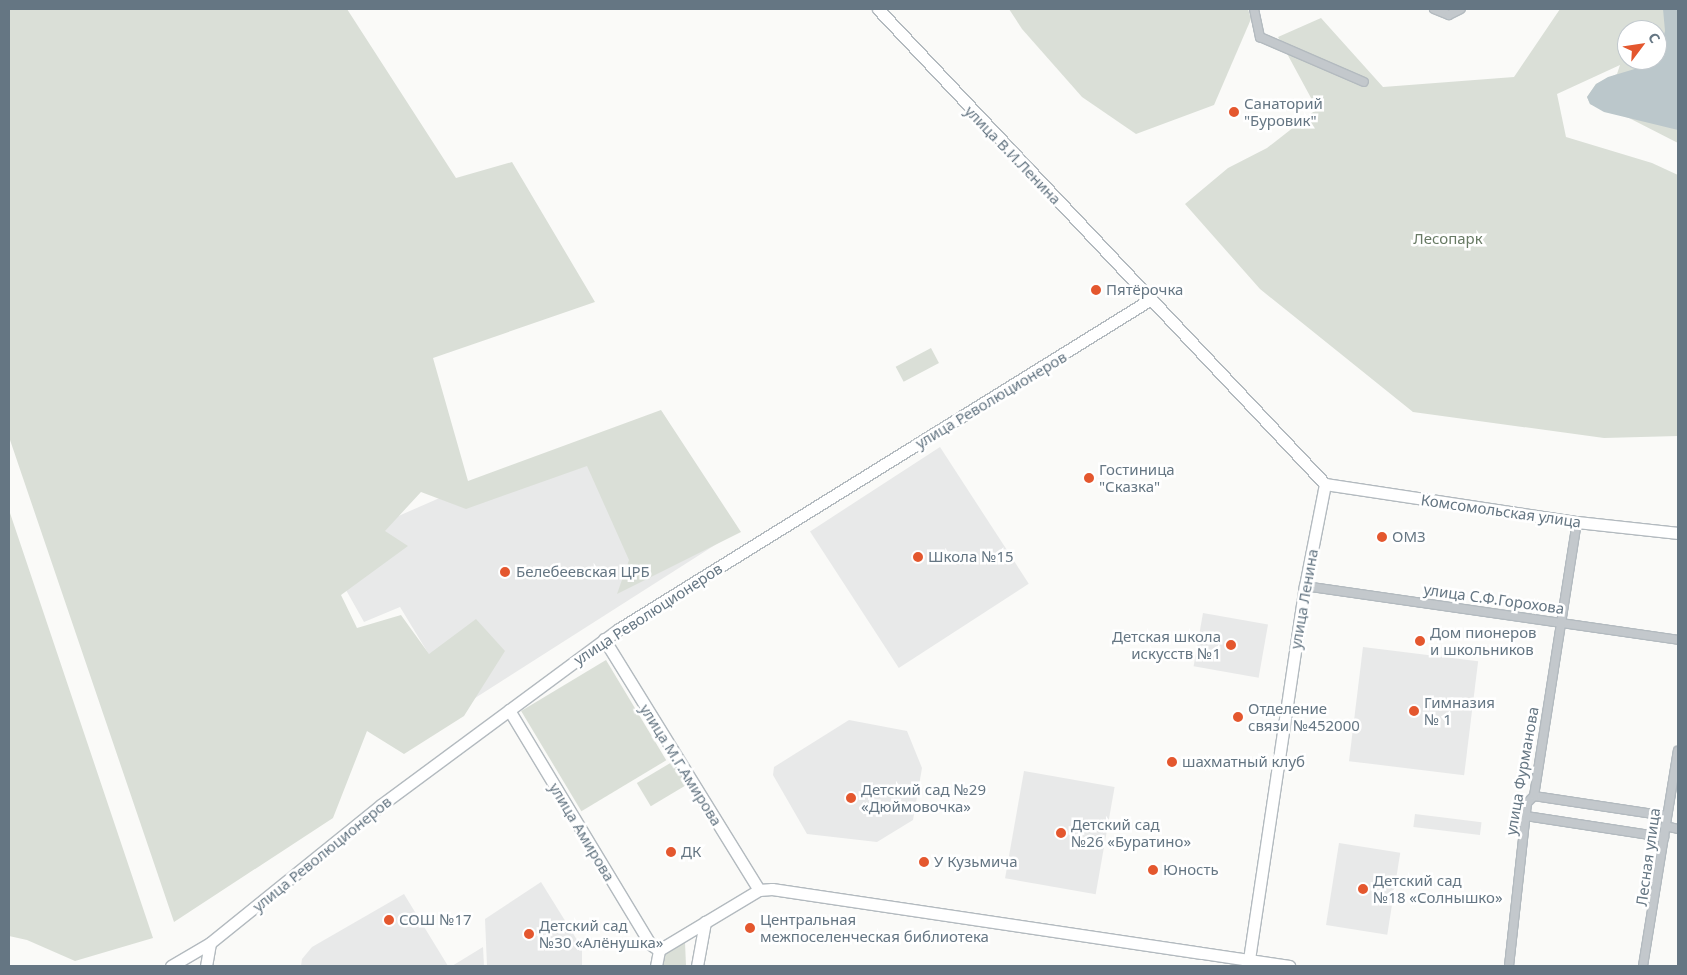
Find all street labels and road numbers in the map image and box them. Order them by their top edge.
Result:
street label: улица В.И.Ленина [961,102,1065,208]
street label: улица Революционеров [912,348,1070,452]
street label: Комсомольская улица [1420,491,1582,531]
street label: улица Ленина [1286,548,1322,650]
street label: улица Революционеров [570,559,726,669]
street label: улица С.Ф.Горохова [1423,580,1565,618]
street label: улица М.Г.Амирова [636,701,726,829]
street label: улица Фурманова [1502,705,1542,837]
street label: улица Амирова [546,780,618,884]
street label: улица Революционеров [249,793,395,915]
street label: Лесная улица [1632,807,1664,907]

